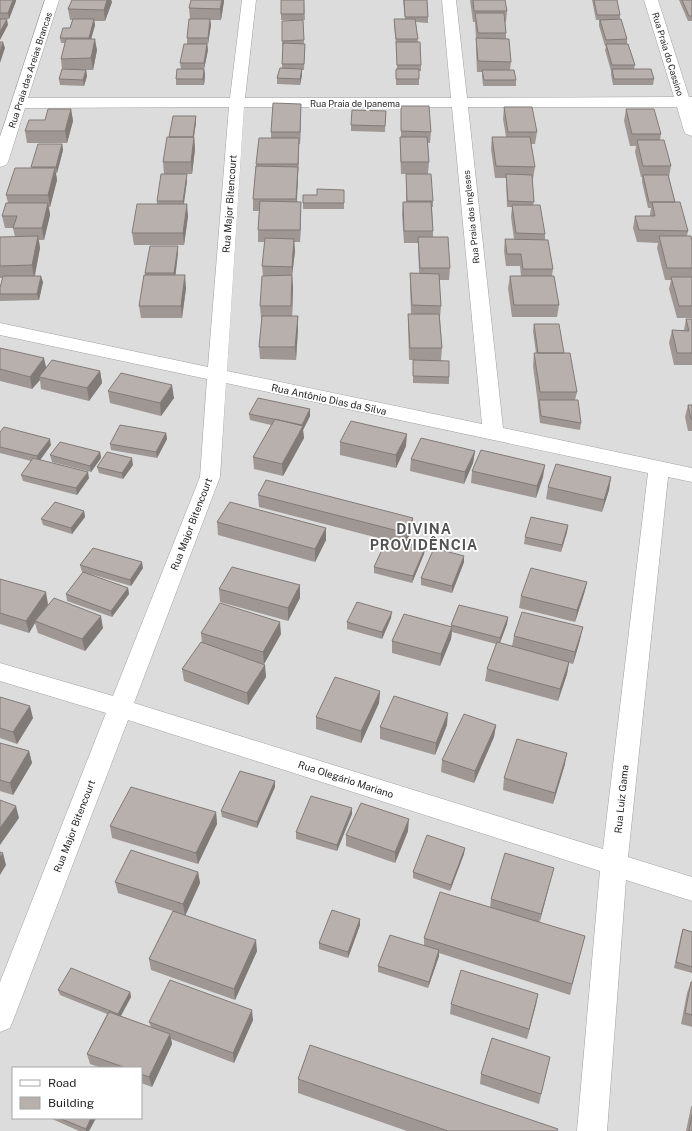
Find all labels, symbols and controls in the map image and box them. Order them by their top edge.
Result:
street label: Rua Praia das Areias Brancas [6,10,54,129]
street label: Rua Praia do Cassino [650,11,686,97]
street label: Rua Praia de Ipanema [310,98,400,109]
street label: Rua Major Bitencourt [220,154,238,253]
street label: Rua Praia dos Ingleses [461,169,481,264]
street label: Rua Antônio Dias da Silva [270,381,388,417]
street label: Rua Major Bitencourt [168,476,214,572]
district label: DIVINA PROVIDÊNCIA [370,521,478,553]
street label: Rua Olegário Mariano [297,758,396,800]
street label: Rua Luiz Gama [611,764,631,834]
street label: Rua Major Bitencourt [51,778,97,874]
legend [12,1067,142,1119]
text: Road [48,1076,76,1090]
text: Building [48,1096,94,1110]

